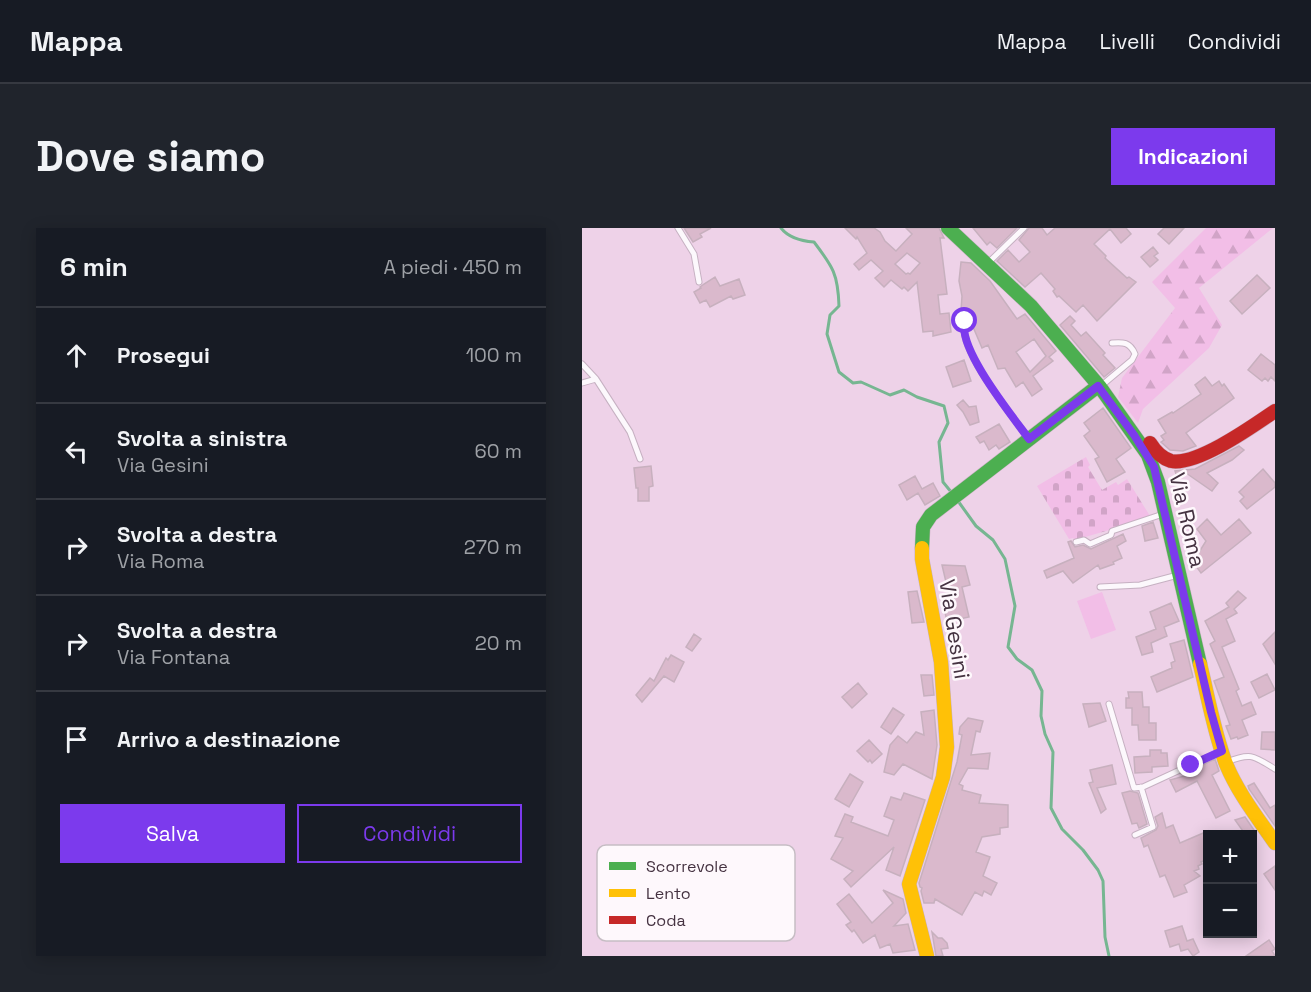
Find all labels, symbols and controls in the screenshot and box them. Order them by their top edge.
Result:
text: Mappa [30,23,123,59]
text: Mappa [997,28,1066,55]
text: Livelli [1099,28,1155,55]
text: Condividi [1188,28,1281,55]
button: Indicazioni [1111,128,1275,185]
text: Dove siamo [36,130,265,183]
text: 6 min [60,250,128,284]
text: A piedi · 450 m [383,254,522,280]
route start [951,307,977,333]
icon: ahead [60,339,93,372]
text: Prosegui [117,341,210,369]
text: 100 m [466,342,522,368]
text: Svolta a sinistra [117,424,287,452]
icon: left [60,435,93,468]
text: 60 m [475,438,522,464]
text: Via Gesini [117,452,209,478]
street label: Via Roma [1164,470,1213,570]
text: Svolta a destra [117,520,277,548]
icon: right [60,531,93,564]
text: 270 m [464,534,522,560]
text: Via Roma [117,548,205,574]
street label: Via Gesini [933,577,977,681]
text: Svolta a destra [117,616,277,644]
icon: right [60,627,93,660]
text: 20 m [475,630,522,656]
text: Via Fontana [117,644,230,670]
icon: arrive [60,723,93,756]
text: Arrivo a destinazione [117,725,340,753]
route end [1177,751,1203,777]
button: Salva [60,804,285,863]
button: Condividi [297,804,522,863]
map controls [1203,830,1257,938]
button: + [1203,830,1257,884]
legend [597,845,795,941]
text: Scorrevole [646,856,728,877]
text: Lento [646,883,691,904]
button: − [1203,884,1257,938]
text: Coda [646,910,686,931]

